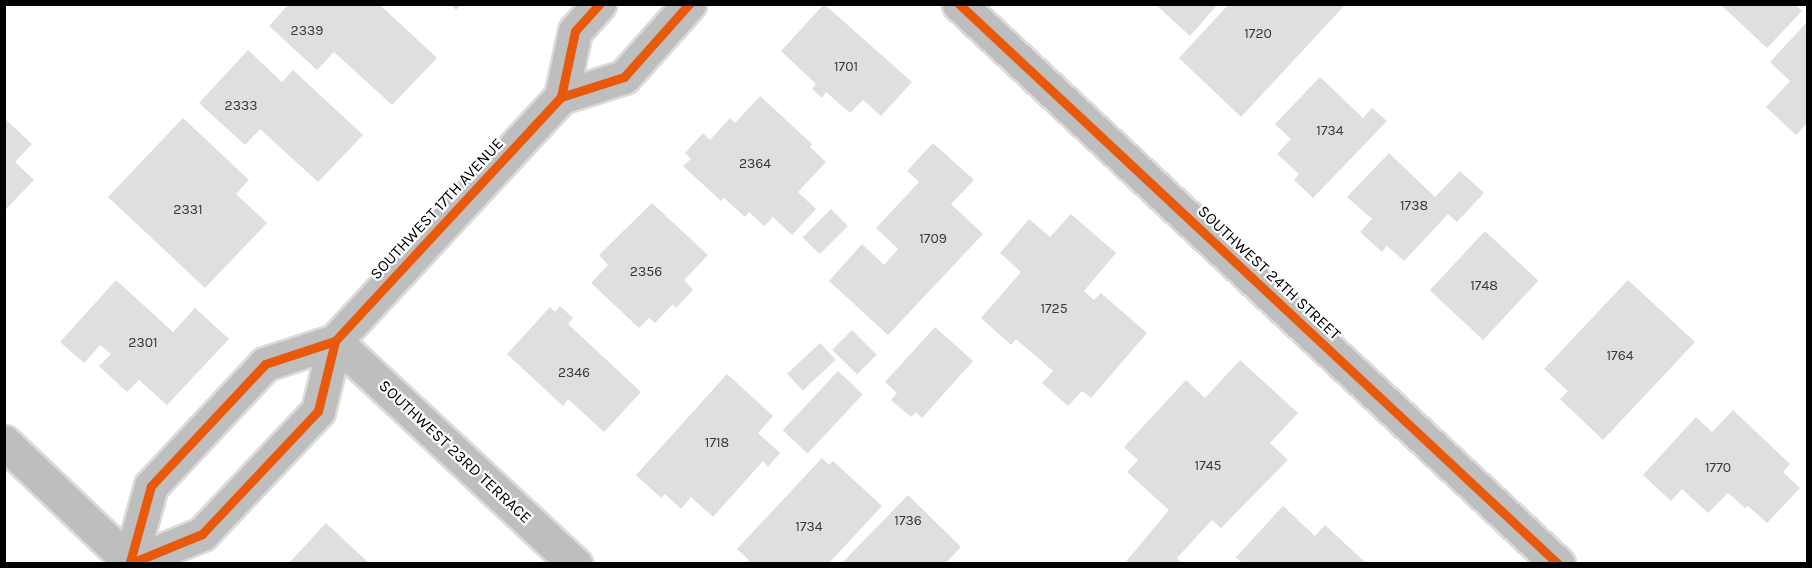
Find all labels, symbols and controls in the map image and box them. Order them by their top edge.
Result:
house number: 2339 [291,23,323,39]
house number: 1720 [1244,26,1272,42]
house number: 1701 [834,59,858,75]
house number: 2333 [225,98,257,114]
house number: 1734 [1316,123,1344,139]
street label: SOUTHWEST 17TH AVENUE [366,134,508,284]
house number: 2364 [739,156,771,172]
house number: 1738 [1400,198,1428,214]
house number: 2331 [173,202,203,218]
street label: SOUTHWEST 24TH STREET [1194,202,1344,344]
house number: 1709 [919,231,947,247]
house number: 2356 [630,264,662,280]
house number: 1748 [1470,278,1498,294]
house number: 1725 [1040,301,1068,317]
house number: 2301 [128,335,158,351]
house number: 1764 [1606,348,1634,364]
house number: 2346 [558,365,590,381]
street label: SOUTHWEST 23RD TERRACE [375,376,535,528]
house number: 1718 [705,435,729,451]
house number: 1745 [1195,458,1221,474]
house number: 1770 [1705,460,1731,476]
house number: 1736 [894,513,922,529]
house number: 1734 [795,519,823,535]

